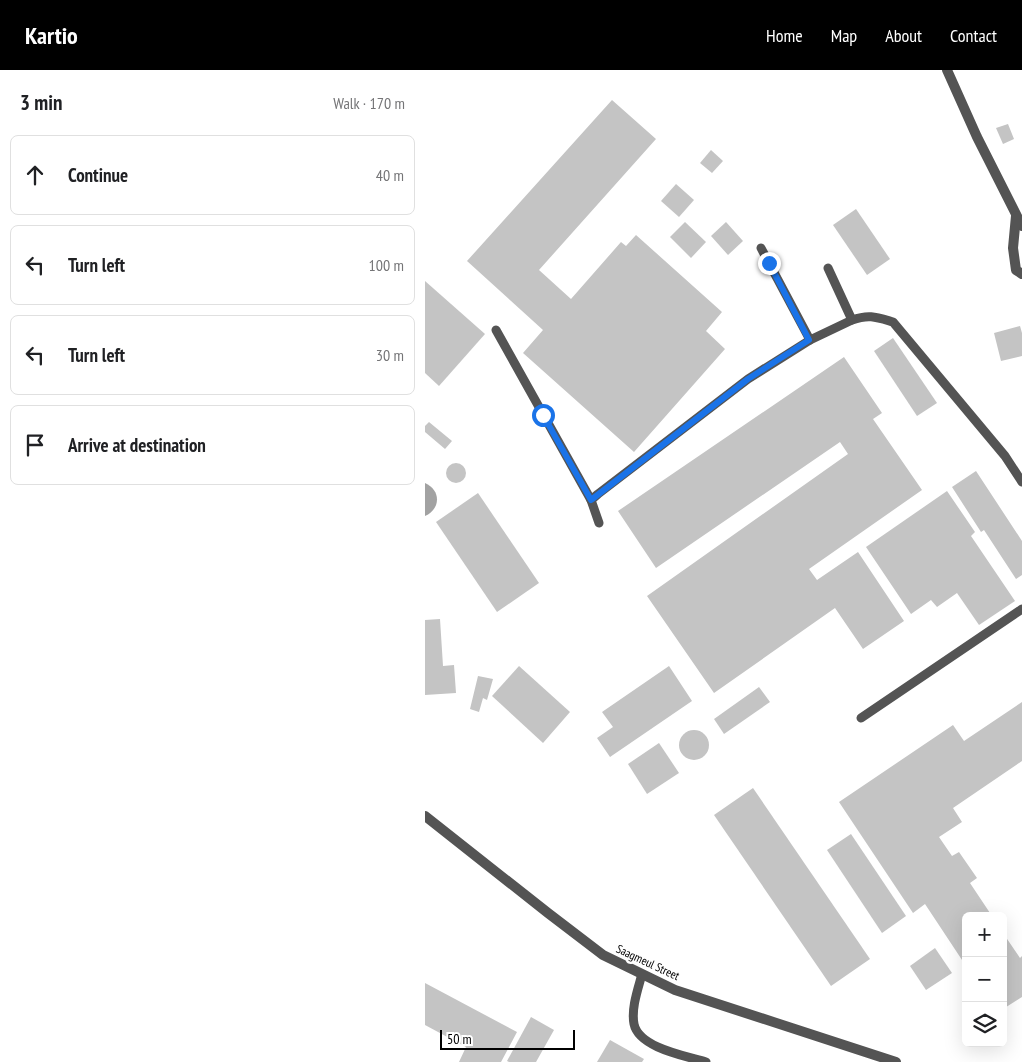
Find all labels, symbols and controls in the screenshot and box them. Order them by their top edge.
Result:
text: Kartio [25,20,78,51]
text: Home [766,24,803,47]
text: Map [831,24,857,47]
text: About [885,24,922,47]
text: Contact [950,24,997,47]
text: 3 min [20,89,62,116]
text: Walk · 170 m [333,93,405,113]
icon: ahead [21,161,49,189]
text: Continue [68,163,128,187]
text: 40 m [376,165,404,185]
icon: left [21,251,49,279]
route end [758,252,781,275]
text: Turn left [68,253,125,277]
text: 100 m [369,255,404,275]
icon: left [21,341,49,369]
text: Turn left [68,343,125,367]
text: 30 m [376,345,404,365]
route start [532,404,555,427]
icon: arrive [21,431,49,459]
text: Arrive at destination [68,433,206,457]
map controls [962,912,1007,1047]
button: + [962,912,1007,957]
street label: Saagmeul Street [614,941,683,983]
button: − [962,957,1007,1002]
button: layers [962,1002,1007,1047]
scale bar [440,1027,575,1050]
text: 50 m [447,1030,472,1048]

